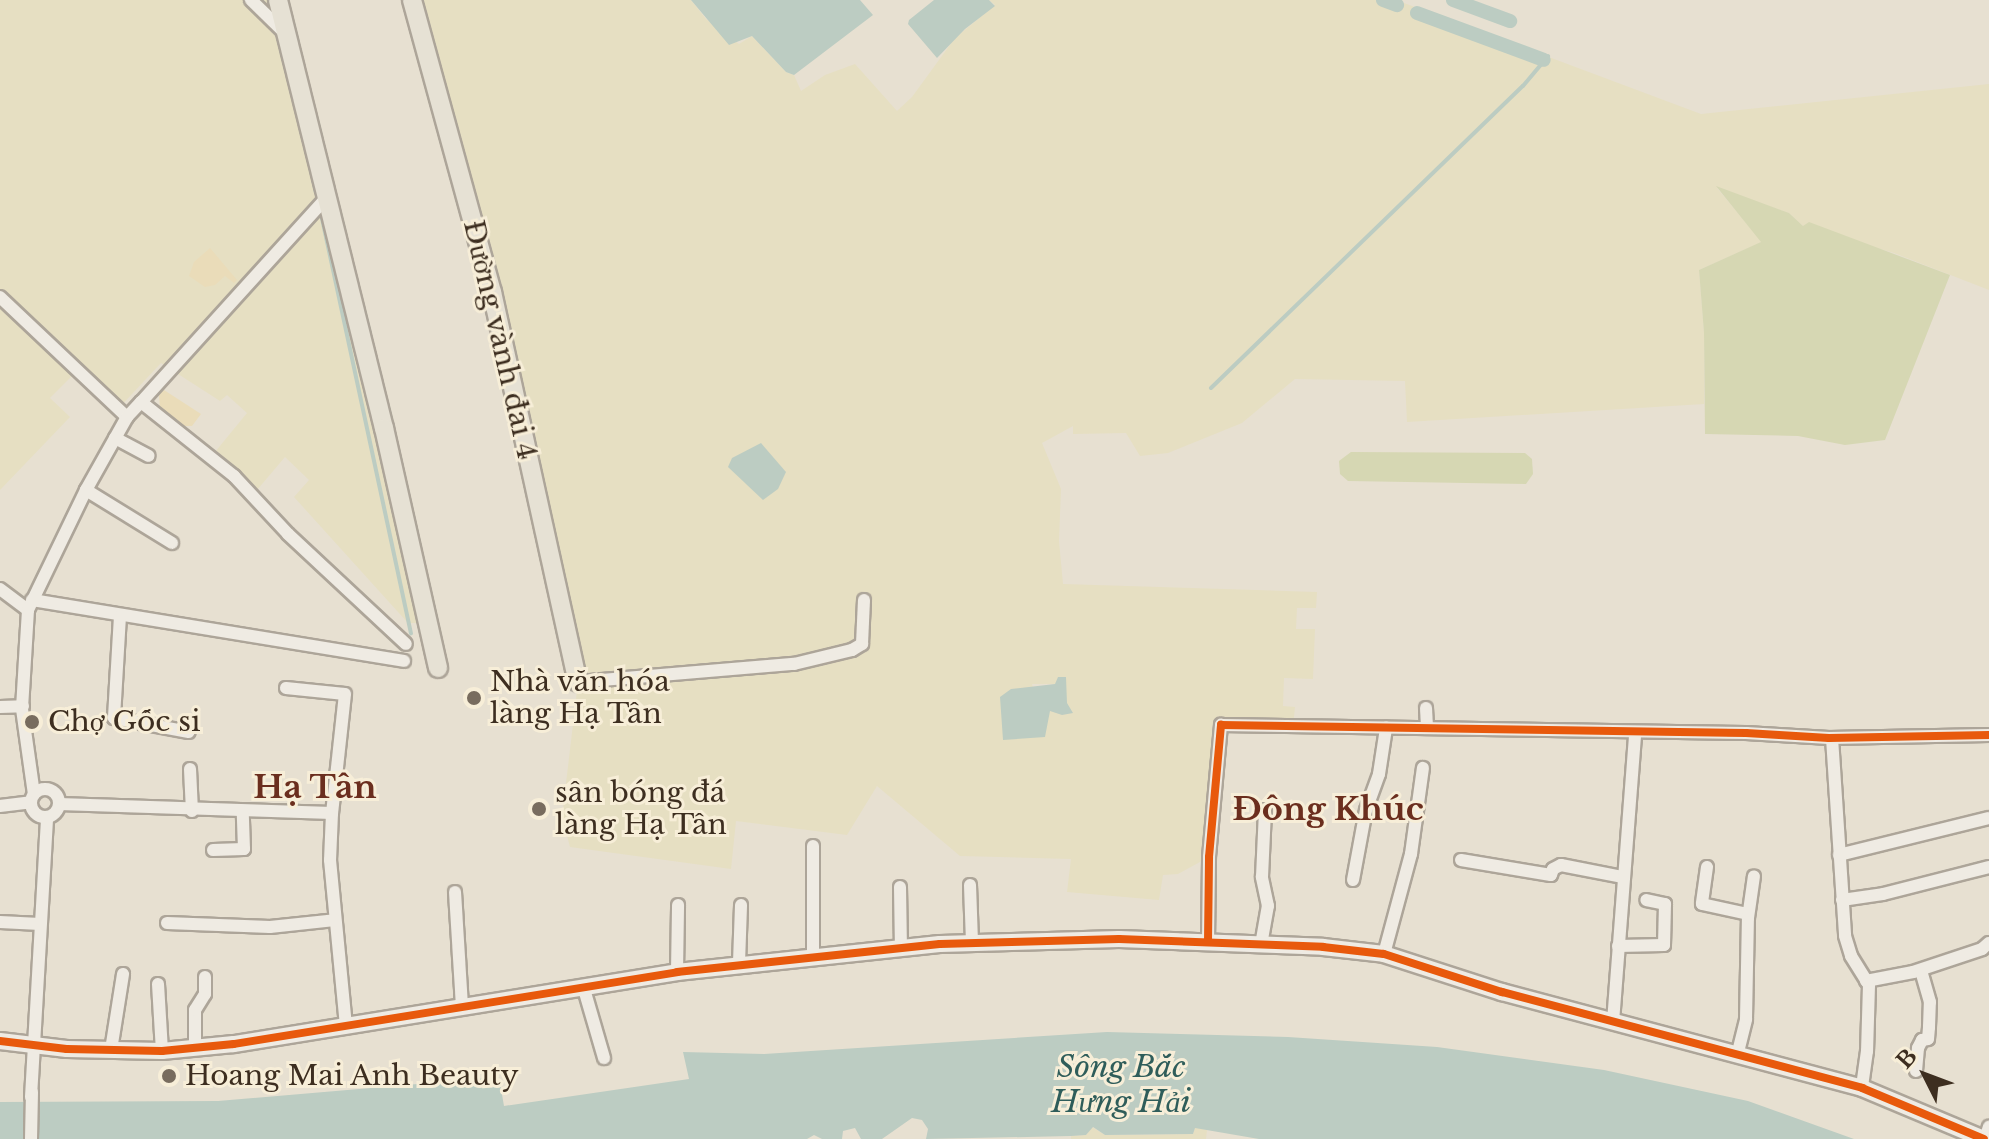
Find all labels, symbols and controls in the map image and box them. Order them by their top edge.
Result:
street label: Đường vành đai 4 [456,216,544,464]
place label: Nhà văn hóa làng Hạ Tân [490,665,671,731]
marker: Nhà văn hóa làng Hạ Tân [465,689,483,707]
place label: Chợ Gốc si [48,705,201,739]
marker: Chợ Gốc si [23,713,41,731]
district label: Hạ Tân [253,768,377,806]
place label: sân bóng đá làng Hạ Tân [555,776,728,842]
district label: Đông Khúc [1232,790,1424,828]
marker: sân bóng đá làng Hạ Tân [530,800,548,818]
north arrow [1885,1035,1965,1115]
text: B [1891,1043,1923,1074]
water label: Sông Bắc Hưng Hải [1051,1049,1191,1120]
place label: Hoang Mai Anh Beauty [185,1059,520,1093]
marker: Hoang Mai Anh Beauty [160,1067,178,1085]

